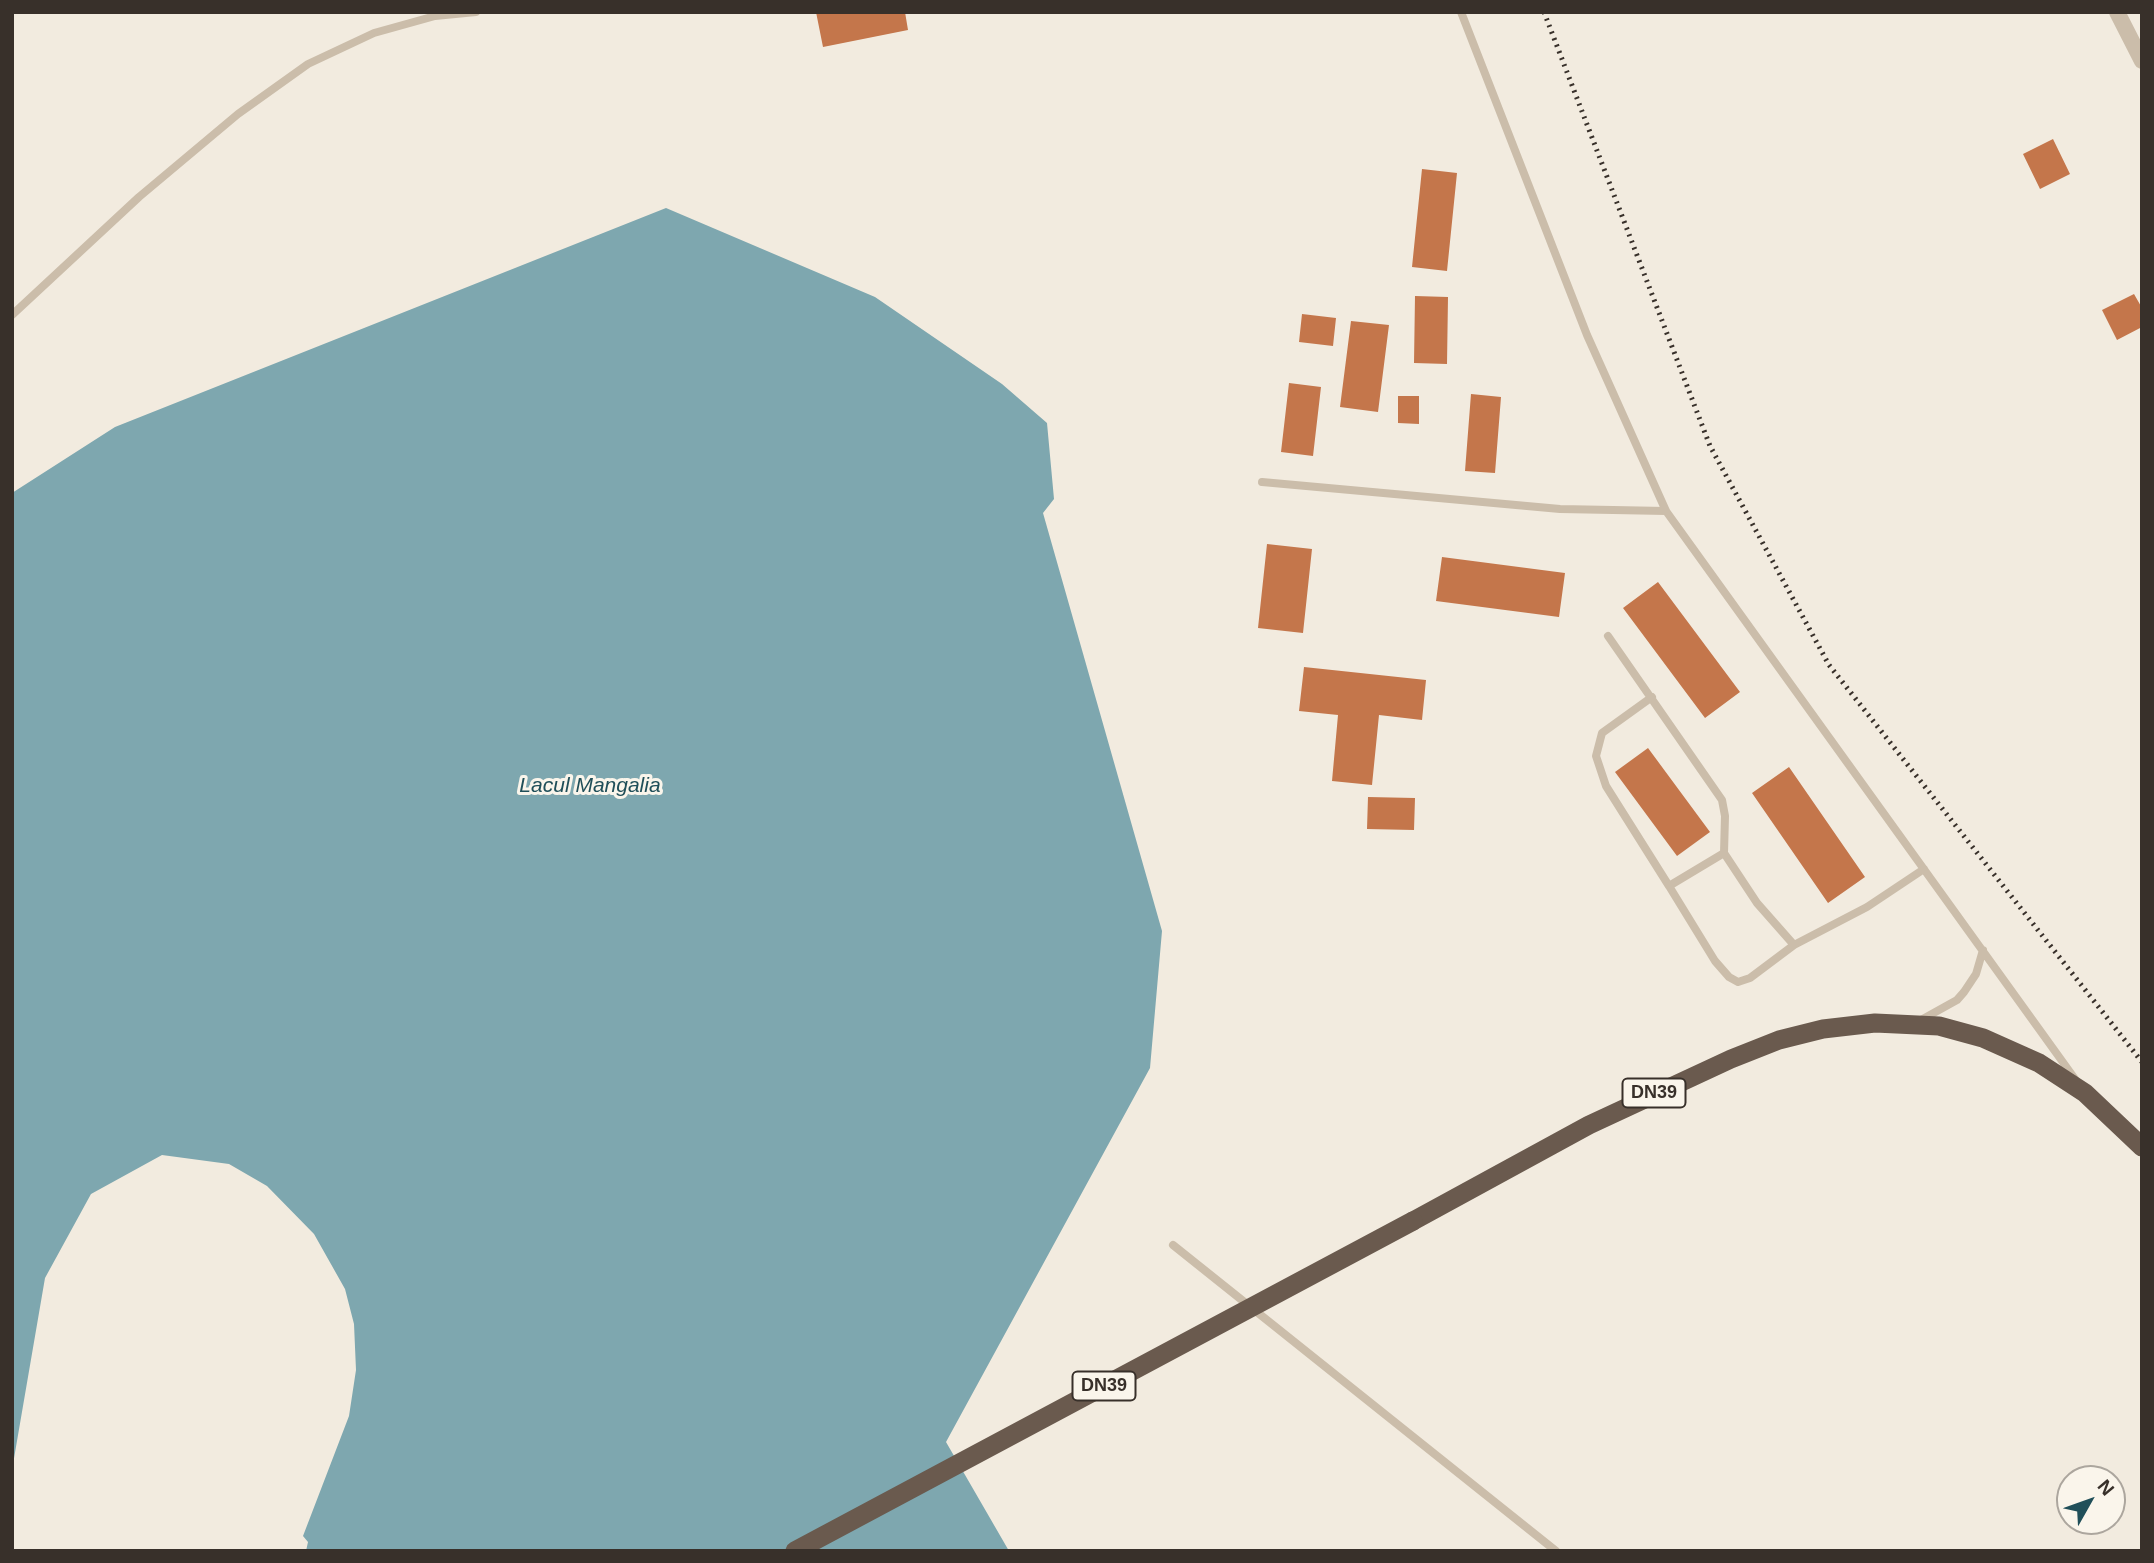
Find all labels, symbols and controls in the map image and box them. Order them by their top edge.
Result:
water label: Lacul Mangalia [519,773,661,799]
road number: DN39 [1622,1078,1686,1108]
road number: DN39 [1072,1372,1136,1400]
north arrow [2056,1465,2126,1535]
text: N [2093,1475,2118,1499]

